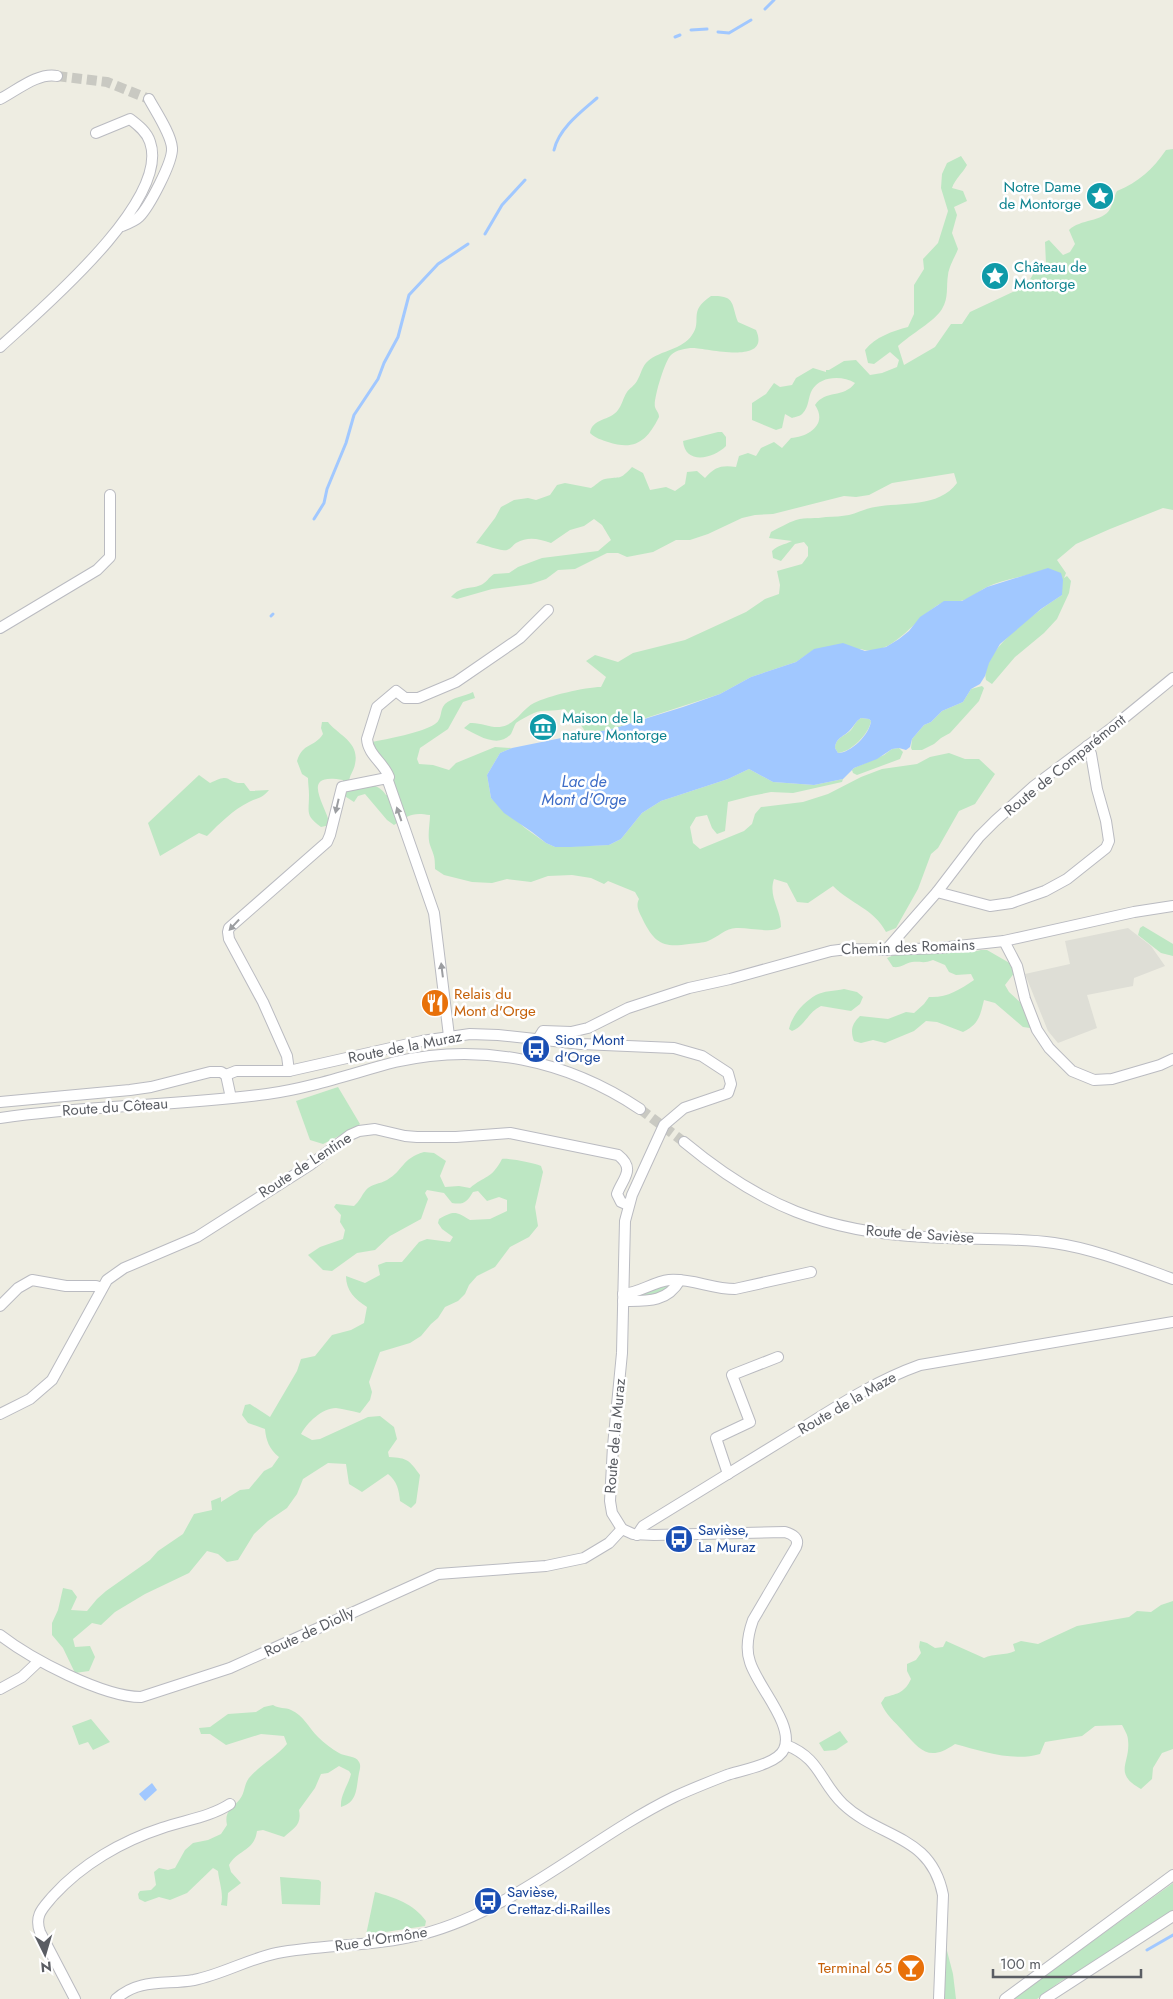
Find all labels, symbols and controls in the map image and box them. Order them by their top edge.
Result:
place label: Notre Dame de Montorge [999,176,1081,215]
place icon: Notre Dame de Montorge [1085,181,1115,211]
place label: Château de Montorge [1014,256,1087,295]
place icon: Château de Montorge [980,261,1010,291]
place label: Maison de la nature Montorge [562,707,667,746]
street label: Route de Comparémont [999,709,1131,821]
museum icon: Maison de la nature Montorge [528,712,558,742]
water label: Lac de Mont d'Orge [542,770,626,811]
one-way arrow [333,799,341,814]
one-way arrow [395,806,403,821]
one-way arrow [228,919,239,932]
street label: Chemin des Romains [841,934,975,960]
one-way arrow [438,962,446,978]
place label: Relais du Mont d'Orge [454,983,536,1022]
restaurant icon: Relais du Mont d'Orge [420,988,450,1018]
street label: Route de la Muraz [346,1025,464,1069]
place label: Sion, Mont d'Orge [555,1029,625,1068]
bus stop icon: Sion, Mont d'Orge [521,1034,551,1064]
street label: Route du Côteau [61,1092,169,1122]
street label: Route de Lentine [254,1127,356,1203]
street label: Route de Savièse [865,1219,975,1249]
street label: Route de la Maze [794,1366,900,1440]
street label: Route de la Muraz [599,1377,631,1495]
place label: Savièse, La Muraz [698,1519,756,1558]
bus stop icon: Savièse, La Muraz [664,1524,694,1554]
street label: Route de Diolly [260,1601,358,1662]
place label: Savièse, Crettaz-di-Railles [507,1881,610,1920]
bus stop icon: Savièse, Crettaz-di-Railles [473,1886,503,1916]
street label: Rue d'Ormône [333,1921,429,1957]
north arrow [20,1929,70,1979]
scale bar [993,1946,1140,1978]
bar icon: Terminal 65 [896,1953,926,1983]
text: 100 m [1000,1953,1041,1975]
text: N [40,1957,53,1977]
place label: Terminal 65 [818,1957,892,1979]

